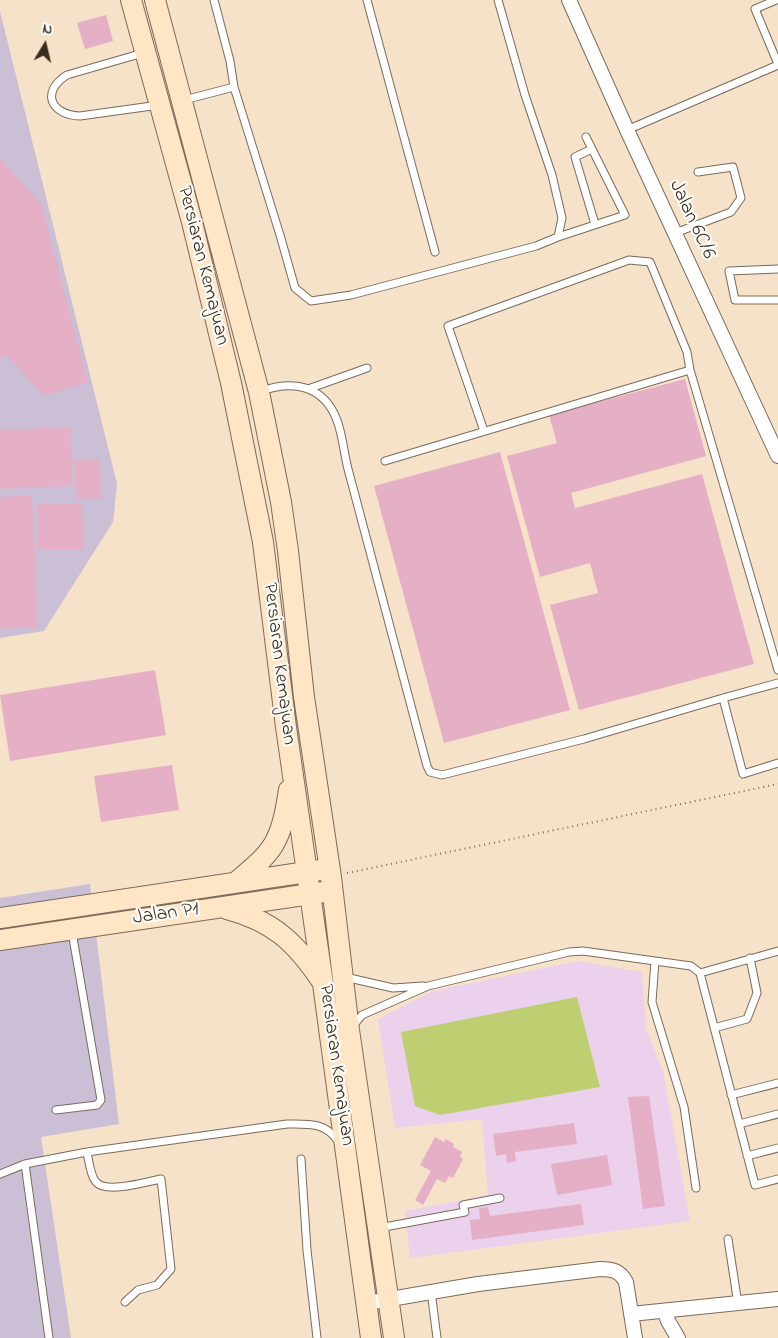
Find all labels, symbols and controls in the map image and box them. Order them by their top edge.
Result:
text: N [41,19,54,41]
north arrow [20,20,70,70]
street label: Jalan 6C/6 [662,177,720,263]
street label: Persiaran Kemajuan [171,184,233,348]
street label: Persiaran Kemajuan [256,582,300,746]
street label: Jalan P1 [131,899,201,931]
street label: Persiaran Kemajuan [312,983,358,1147]

